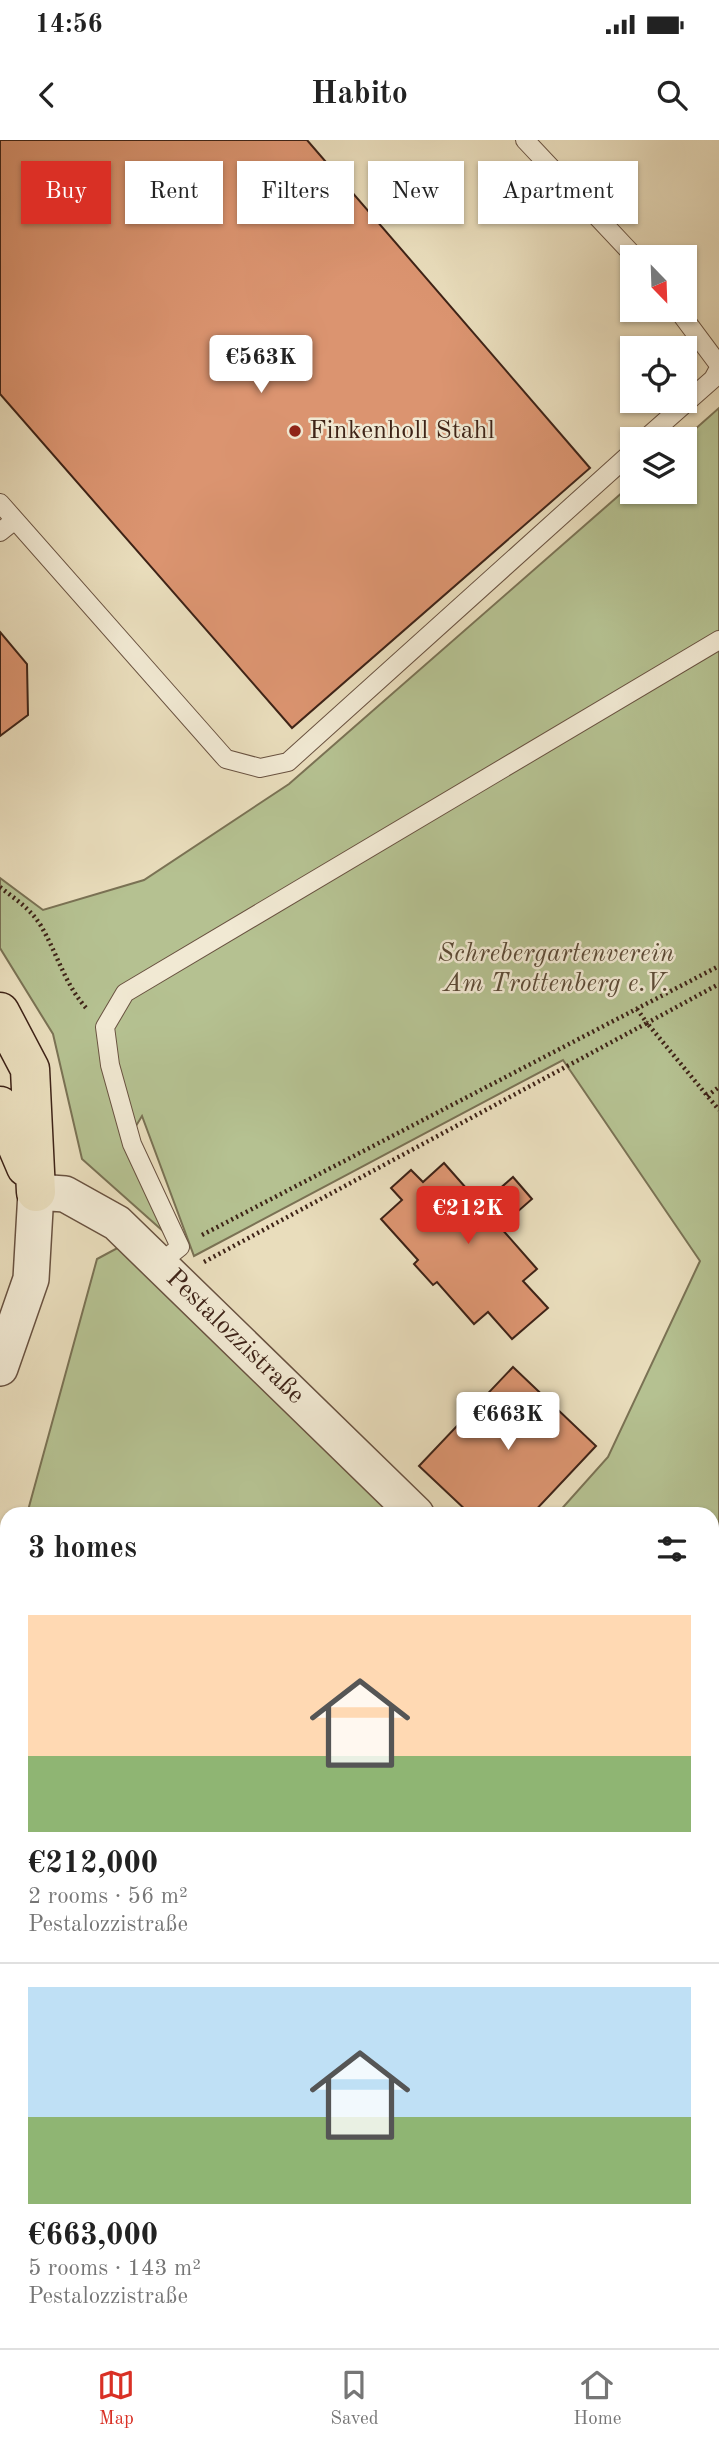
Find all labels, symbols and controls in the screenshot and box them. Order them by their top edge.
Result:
text: 14:56 [35,12,103,38]
icon: back [28,76,66,114]
icon: search [653,76,691,114]
text: Habito [311,79,408,111]
chip: Buy [21,161,111,224]
chip: Rent [125,161,223,224]
chip: Filters [237,161,354,224]
chip: New [368,161,464,224]
chip: Apartment [478,161,638,224]
north arrow [620,245,696,322]
map controls [620,245,697,504]
pin: €563K [212,336,310,395]
button: locate [620,336,697,413]
text: €563K [225,346,297,369]
place label: Finkenholl Stahl [309,418,495,444]
marker: Finkenholl Stahl [287,423,303,439]
button: layers [620,427,697,504]
park label: Schrebergartenverein Am Trottenberg e.V. [438,941,674,997]
pin: €212K [419,1186,517,1246]
text: €212K [432,1197,504,1220]
street label: Pestalozzistraße [161,1265,309,1409]
pin: €663K [459,1392,557,1452]
text: €663K [472,1403,544,1426]
icon: filters [653,1530,691,1568]
text: 3 homes [28,1534,137,1564]
icon: home [297,1660,423,1786]
text: €212,000 [28,1849,158,1879]
text: 2 rooms · 56 m² [28,1885,188,1908]
text: Pestalozzistraße [28,1913,188,1936]
icon: home [297,2032,423,2158]
text: €663,000 [28,2221,158,2251]
text: 5 rooms · 143 m² [28,2257,201,2280]
text: Pestalozzistraße [28,2285,188,2308]
tab: Map [97,2366,135,2431]
tab: Saved [330,2366,379,2431]
tab: Home [573,2366,622,2431]

